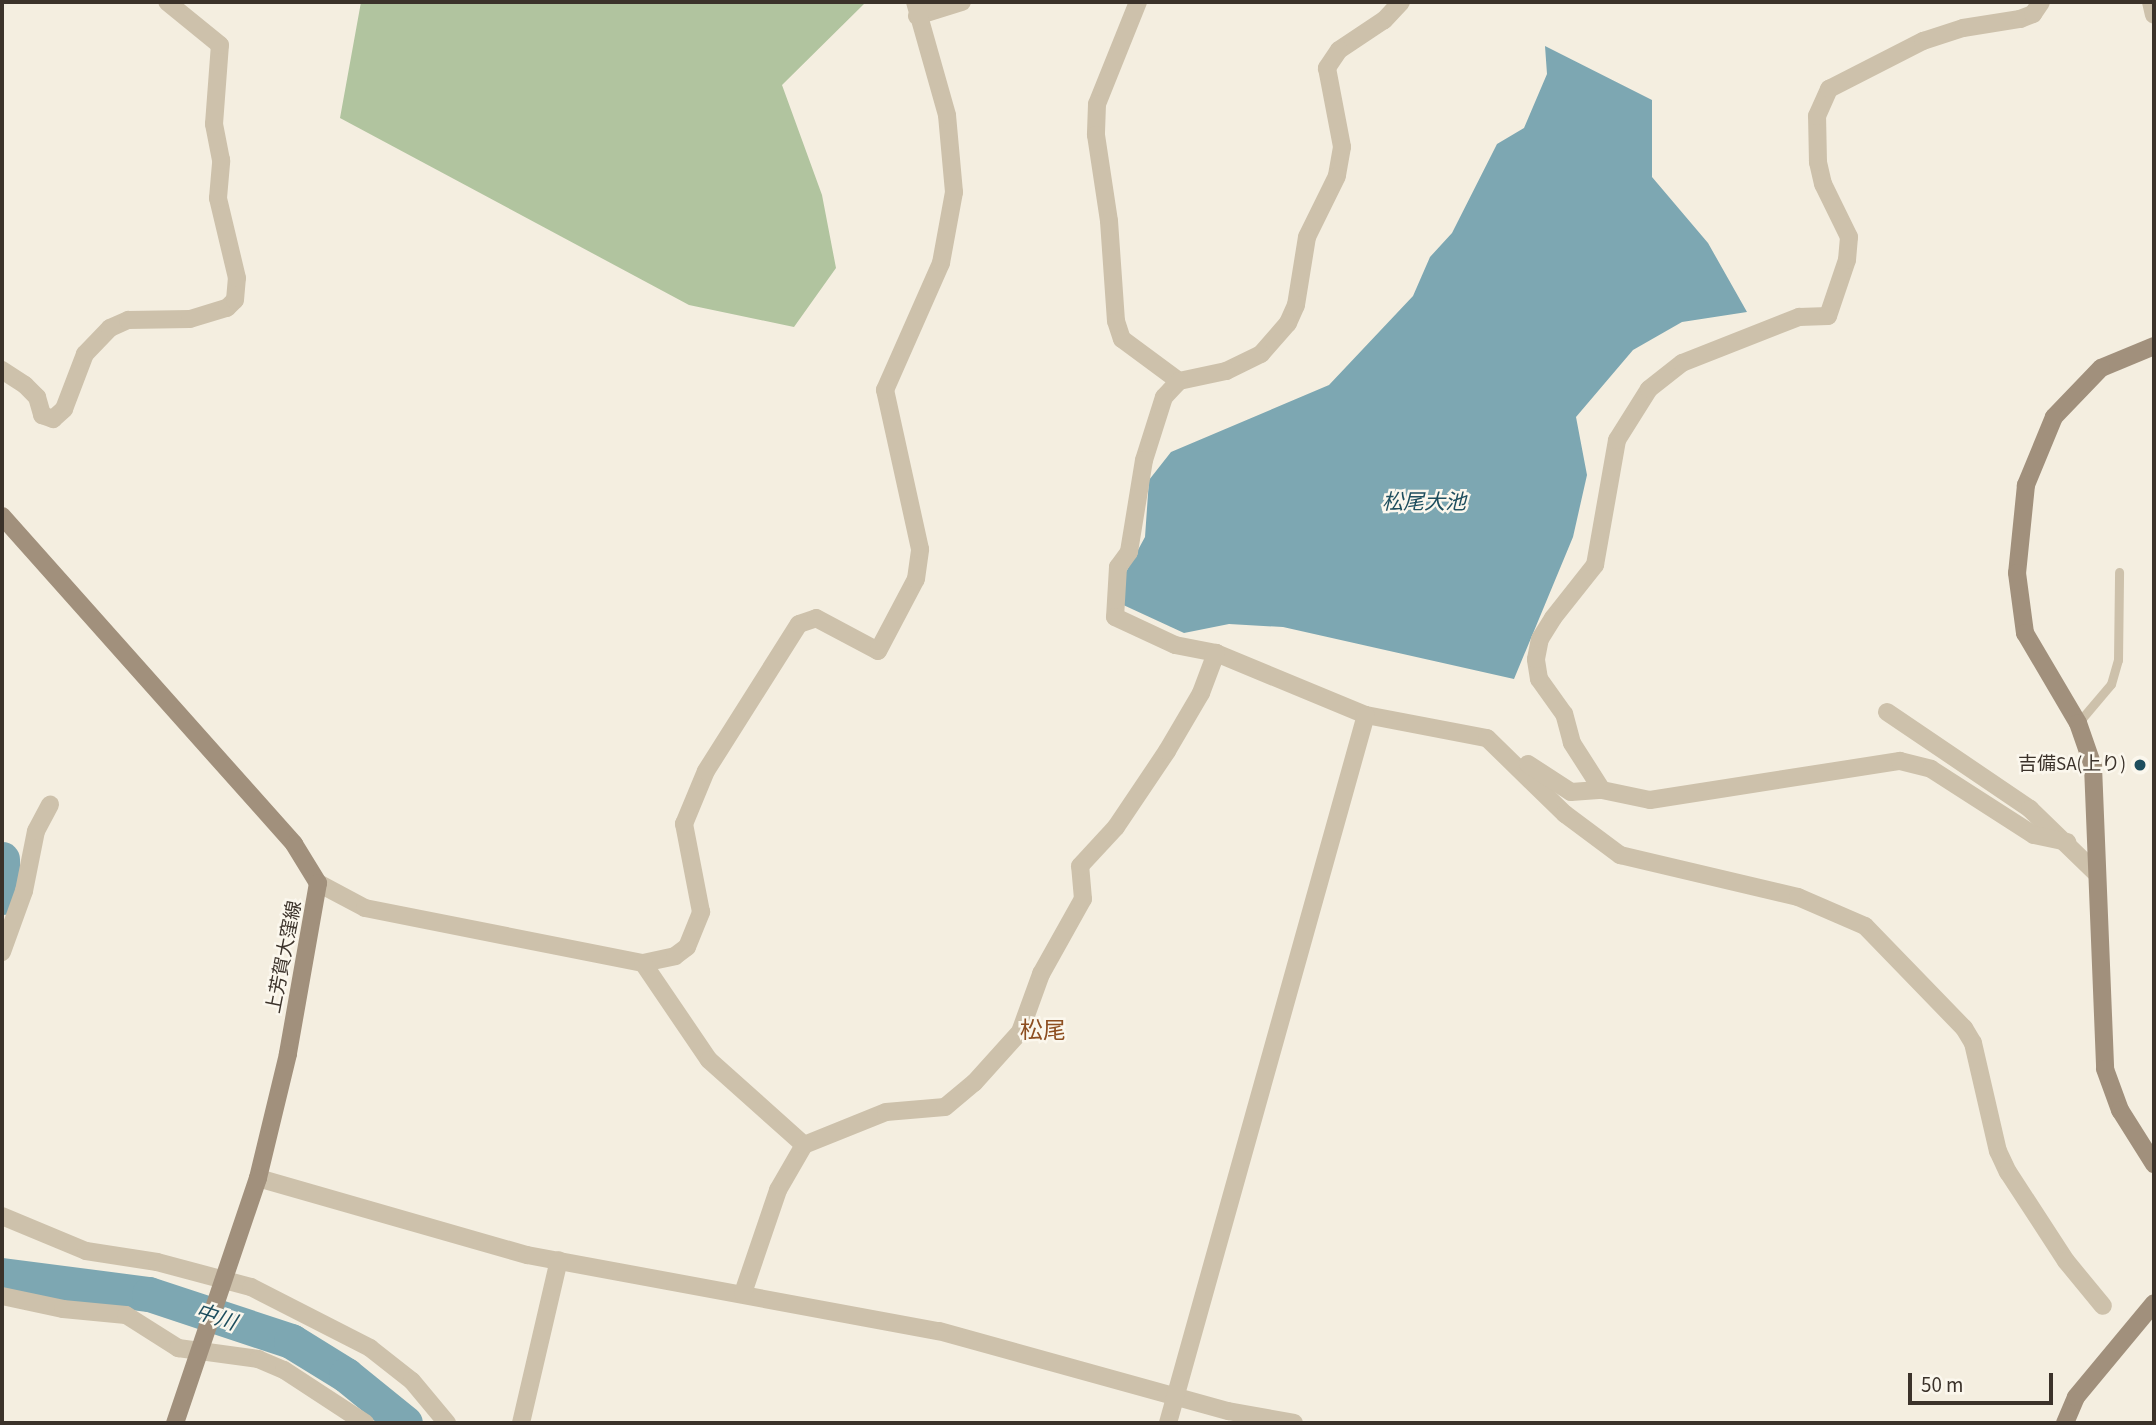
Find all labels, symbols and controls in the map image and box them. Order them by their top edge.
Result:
water label: 松尾大池 [1382,489,1466,515]
place label: 吉備SA(上り) [2018,754,2126,776]
marker: 吉備SA(上り) [2132,757,2148,773]
street label: 上芳賀大窪線 [263,899,307,1015]
district label: 松尾 [1020,1017,1066,1045]
water label: 中川 [192,1299,240,1335]
scale bar [1911,1358,2056,1402]
text: 50 m [1921,1370,1963,1400]

